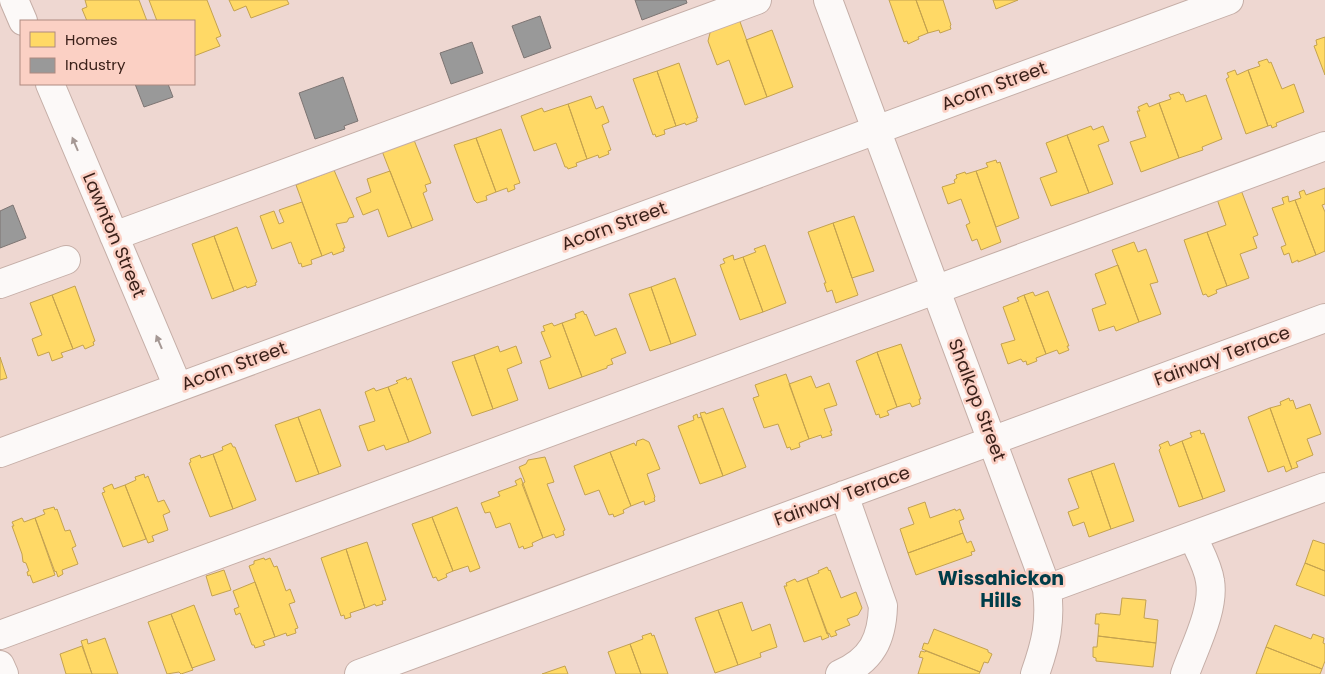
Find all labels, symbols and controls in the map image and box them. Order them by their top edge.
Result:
legend [20,20,195,85]
text: Homes [65,29,118,50]
text: Industry [65,54,126,75]
street label: Acorn Street [938,55,1050,116]
one-way arrow [71,137,79,151]
street label: Lawnton Street [77,169,152,301]
street label: Acorn Street [558,195,670,256]
street label: Fairway Terrace [1150,319,1293,392]
one-way arrow [155,334,163,349]
street label: Acorn Street [178,335,290,396]
street label: Shalkop Street [943,335,1012,465]
street label: Fairway Terrace [770,459,913,532]
district label: Wissahickon Hills [938,565,1064,614]

